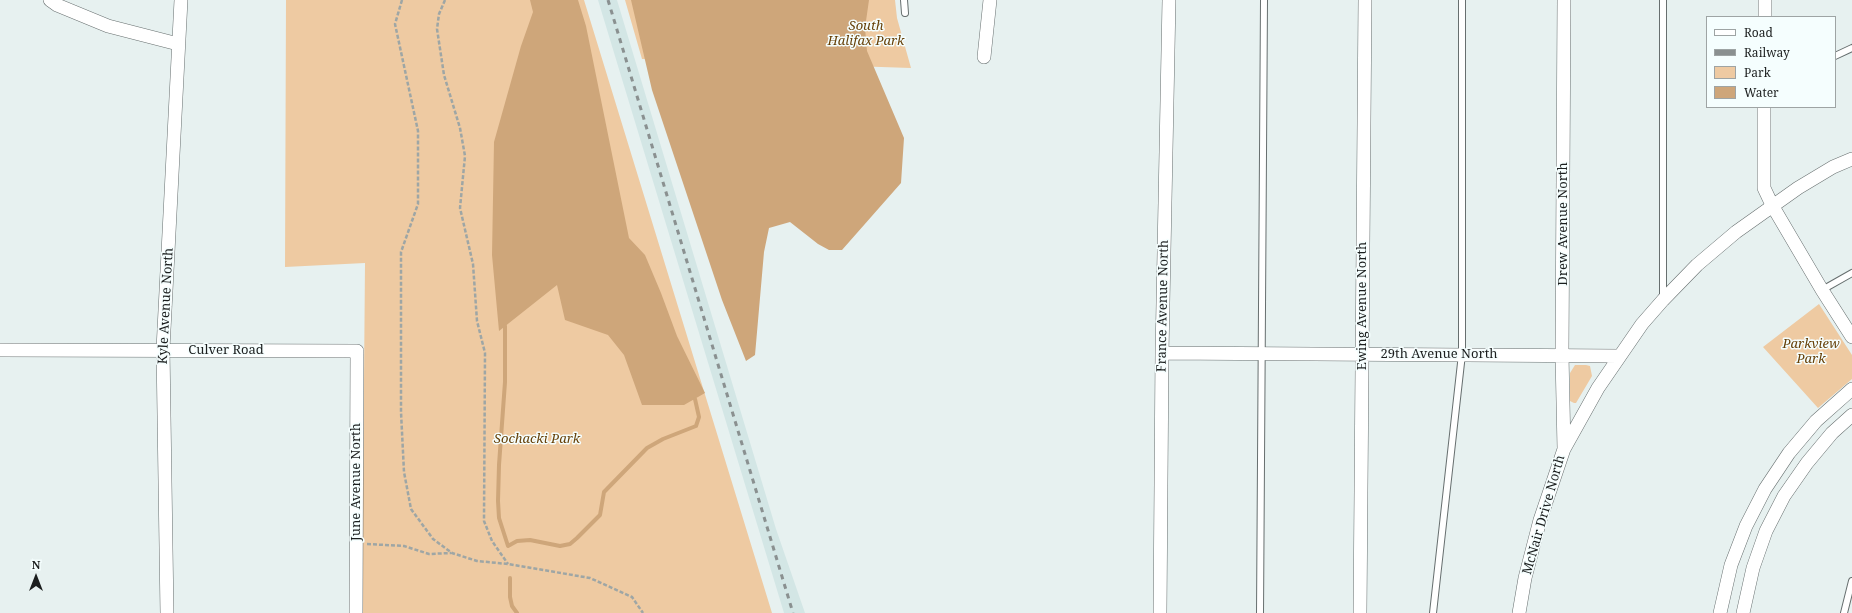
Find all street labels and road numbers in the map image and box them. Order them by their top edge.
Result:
street label: Drew Avenue North [1555,162,1571,286]
street label: France Avenue North [1154,240,1172,372]
street label: Ewing Avenue North [1354,242,1370,370]
street label: Kyle Avenue North [155,247,177,365]
street label: Culver Road [188,342,264,358]
street label: 29th Avenue North [1381,346,1497,362]
street label: June Avenue North [348,423,364,541]
street label: McNair Drive North [1519,454,1569,576]

